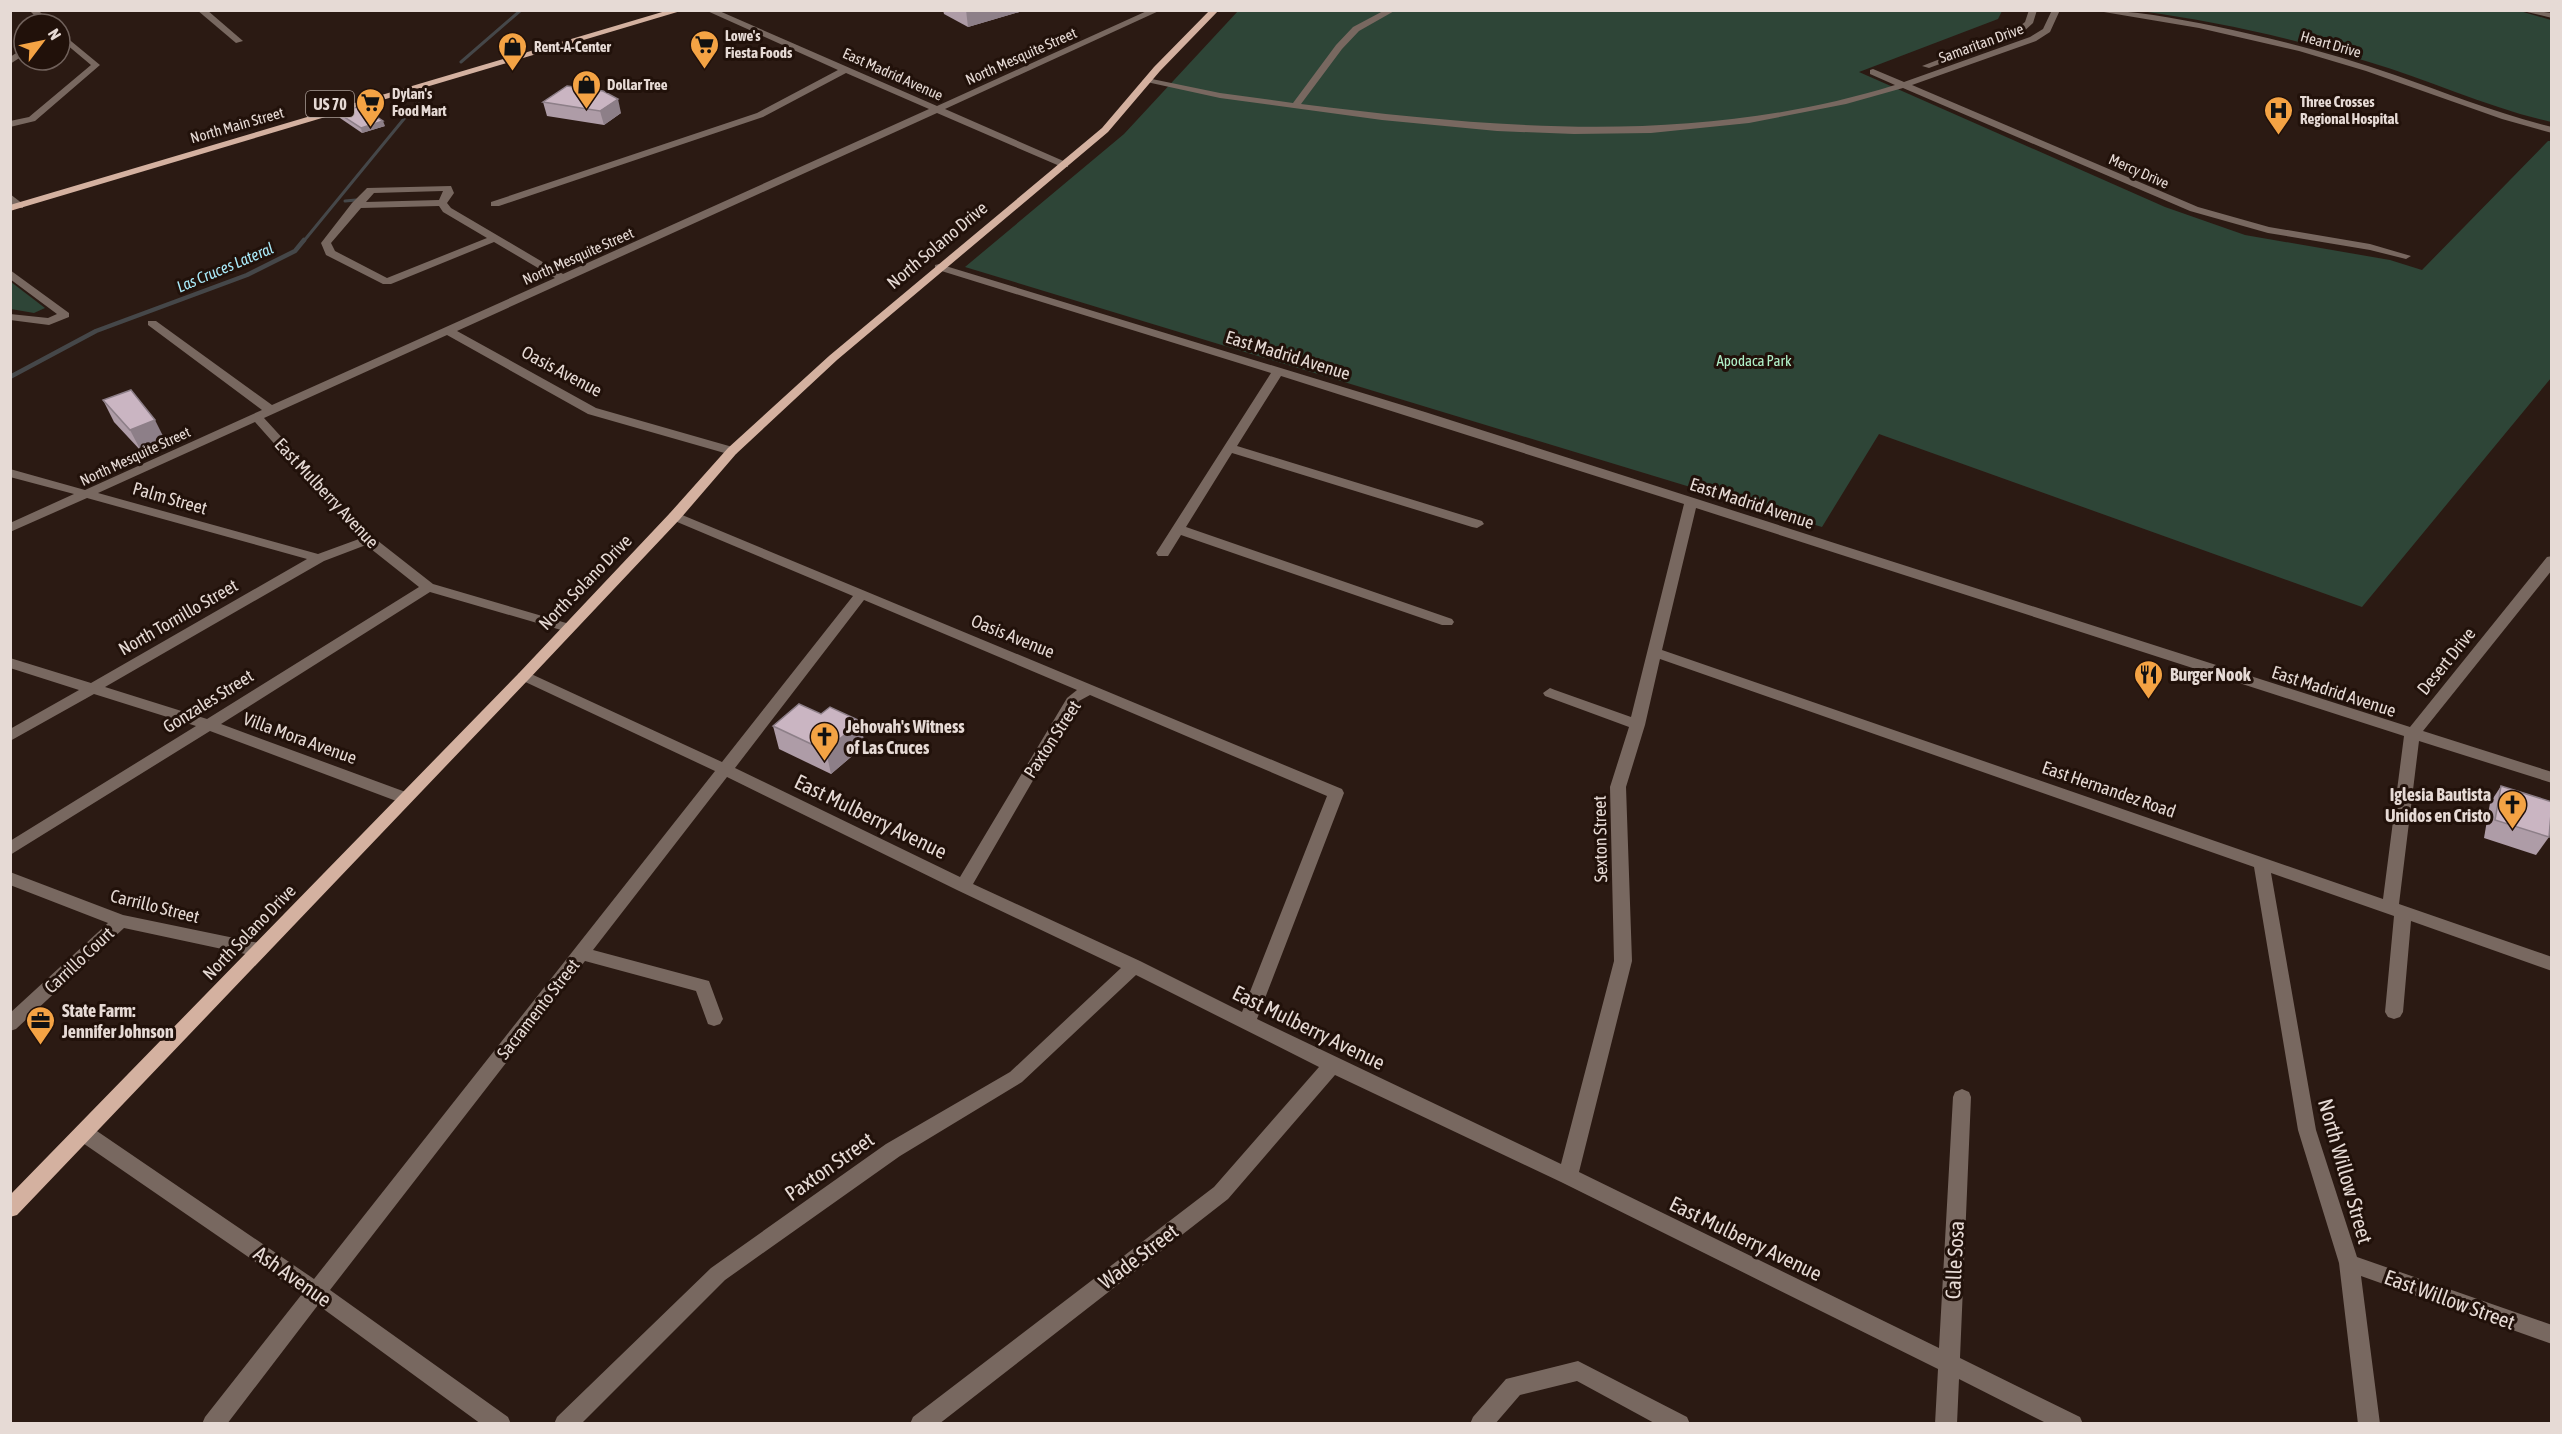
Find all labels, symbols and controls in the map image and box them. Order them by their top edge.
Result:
north arrow [12,12,72,72]
street label: Samaritan Drive [1936,20,2026,66]
street label: North Mesquite Street [963,24,1079,88]
text: N [45,25,65,43]
place label: Lowe's Fiesta Foods [725,27,793,61]
street label: Heart Drive [2299,27,2363,61]
supermarket icon: Lowe's Fiesta Foods [688,28,720,70]
shop icon: Rent-A-Center [497,30,529,72]
place label: Rent-A-Center [534,38,612,55]
street label: East Madrid Avenue [840,44,946,104]
shop icon: Dollar Tree [570,68,602,110]
place label: Dollar Tree [607,76,668,93]
place label: Dylan's Food Mart [392,85,447,119]
supermarket icon: Dylan's Food Mart [355,86,387,128]
road number: US 70 [306,91,354,117]
place label: Three Crosses Regional Hospital [2300,93,2399,127]
hospital icon: Three Crosses Regional Hospital [2263,94,2295,136]
street label: North Main Street [188,104,286,146]
street label: Mercy Drive [2106,150,2172,192]
street label: North Solano Drive [883,197,991,293]
street label: North Mesquite Street [520,224,636,288]
water label: Las Cruces Lateral [174,239,276,295]
street label: East Madrid Avenue [1223,326,1353,384]
street label: Oasis Avenue [518,341,606,401]
park label: Apodaca Park [1716,352,1792,369]
street label: North Mesquite Street [77,423,193,489]
street label: East Mulberry Avenue [271,434,383,552]
street label: East Madrid Avenue [1687,473,1817,533]
street label: Palm Street [130,477,210,519]
street label: North Solano Drive [534,530,636,634]
street label: North Tornillo Street [115,574,241,660]
street label: Oasis Avenue [968,610,1058,662]
street label: Desert Drive [2413,623,2479,699]
restaurant icon: Burger Nook [2133,658,2165,700]
street label: East Madrid Avenue [2269,661,2399,721]
place label: Burger Nook [2170,664,2252,685]
street label: Gonzales Street [159,665,257,737]
street label: Paxton Street [1019,696,1085,782]
street label: Villa Mora Avenue [240,708,360,768]
place label: Jehovah's Witness of Las Cruces [845,716,965,758]
church icon: Jehovah's Witness of Las Cruces [809,720,841,762]
street label: East Hernandez Road [2039,756,2179,822]
street label: East Mulberry Avenue [791,769,951,863]
place label: Iglesia Bautista Unidos en Cristo [2385,784,2491,826]
church icon: Iglesia Bautista Unidos en Cristo [2496,788,2528,830]
street label: Sexton Street [1589,795,1611,883]
street label: North Solano Drive [198,880,300,984]
street label: Carrillo Street [108,885,202,927]
street label: Carrillo Court [40,923,118,997]
street label: Sacramento Street [492,955,584,1063]
street label: East Mulberry Avenue [1229,980,1389,1074]
place label: State Farm: Jennifer Johnson [61,1000,174,1042]
office icon: State Farm: Jennifer Johnson [25,1004,57,1046]
street label: North Willow Street [2314,1096,2378,1246]
street label: Paxton Street [780,1127,878,1205]
street label: East Mulberry Avenue [1666,1191,1826,1285]
street label: Wade Street [1094,1218,1182,1294]
street label: Calle Sosa [1940,1220,1968,1300]
street label: Ash Avenue [250,1241,336,1311]
street label: East Willow Street [2381,1264,2519,1334]

